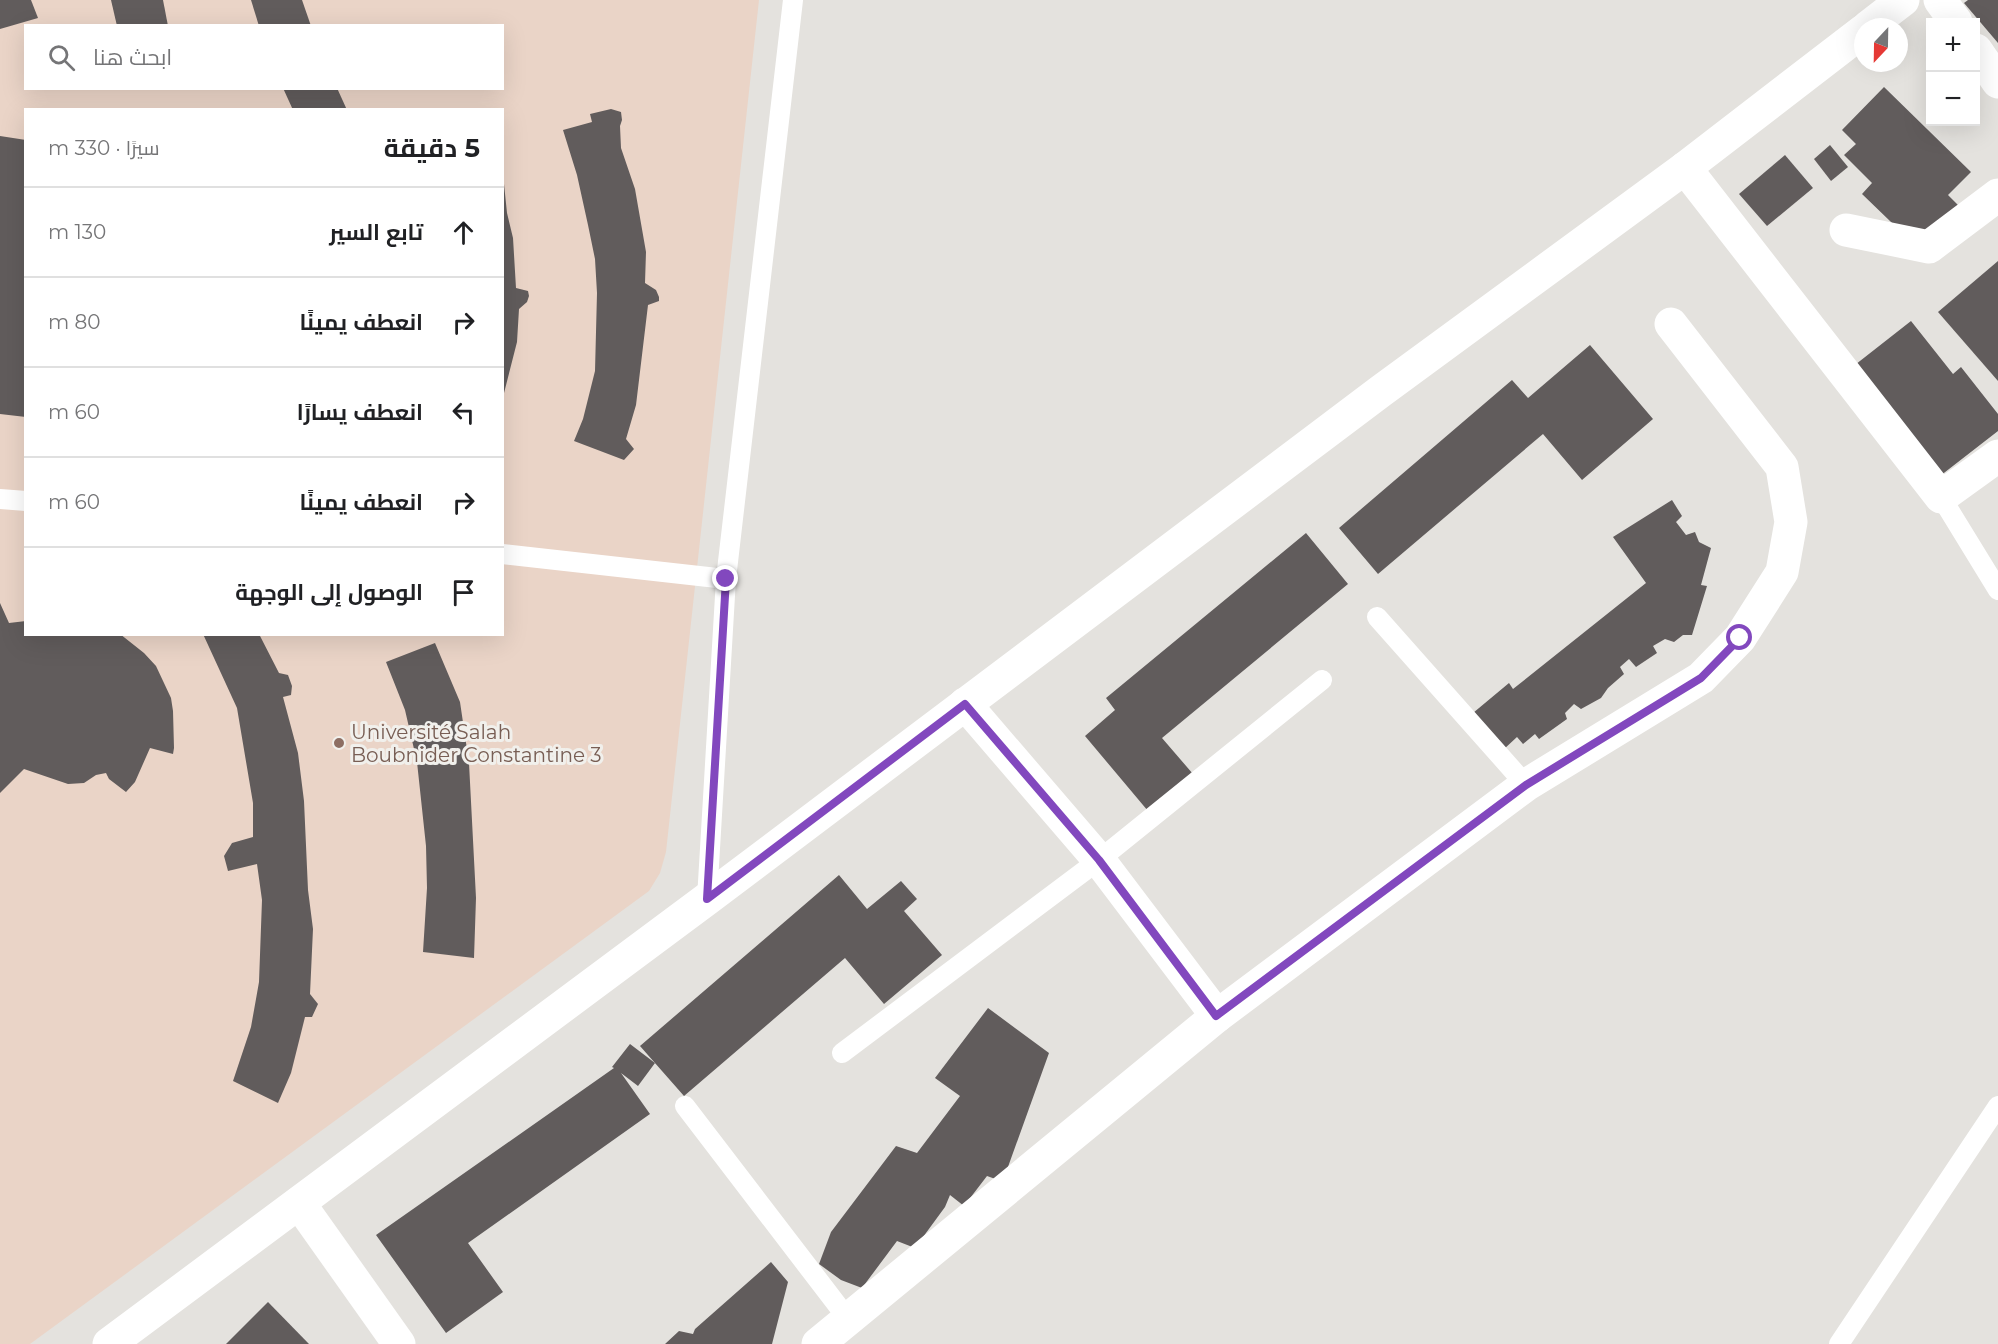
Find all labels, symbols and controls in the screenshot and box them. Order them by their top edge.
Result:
north arrow [1854,18,1908,72]
map controls [1926,18,1980,126]
button: + [1926,18,1980,72]
search box [24,24,504,90]
icon: search [45,41,78,74]
text: ابحث هنا [93,44,172,71]
button: − [1926,72,1980,126]
text: 5 دقيقة [384,132,480,164]
text: سيرًا · 330 m [48,136,160,160]
icon: ahead [447,216,480,249]
text: تابع السير [329,219,423,246]
text: 130 m [48,220,106,244]
icon: right [447,306,480,339]
text: انعطف يمينًا [299,309,423,336]
text: 80 m [48,310,100,334]
icon: left [447,396,480,429]
text: انعطف يسارًا [297,399,423,426]
text: 60 m [48,400,100,424]
icon: right [447,486,480,519]
text: انعطف يمينًا [299,489,423,516]
text: 60 m [48,490,100,514]
route end [712,565,738,591]
icon: arrive [447,576,480,609]
text: الوصول إلى الوجهة [235,579,423,606]
route start [1726,624,1752,650]
place label: Université Salah Boubnider Constantine 3 [351,720,602,767]
marker: Université Salah Boubnider Constantine 3 [332,736,346,750]

